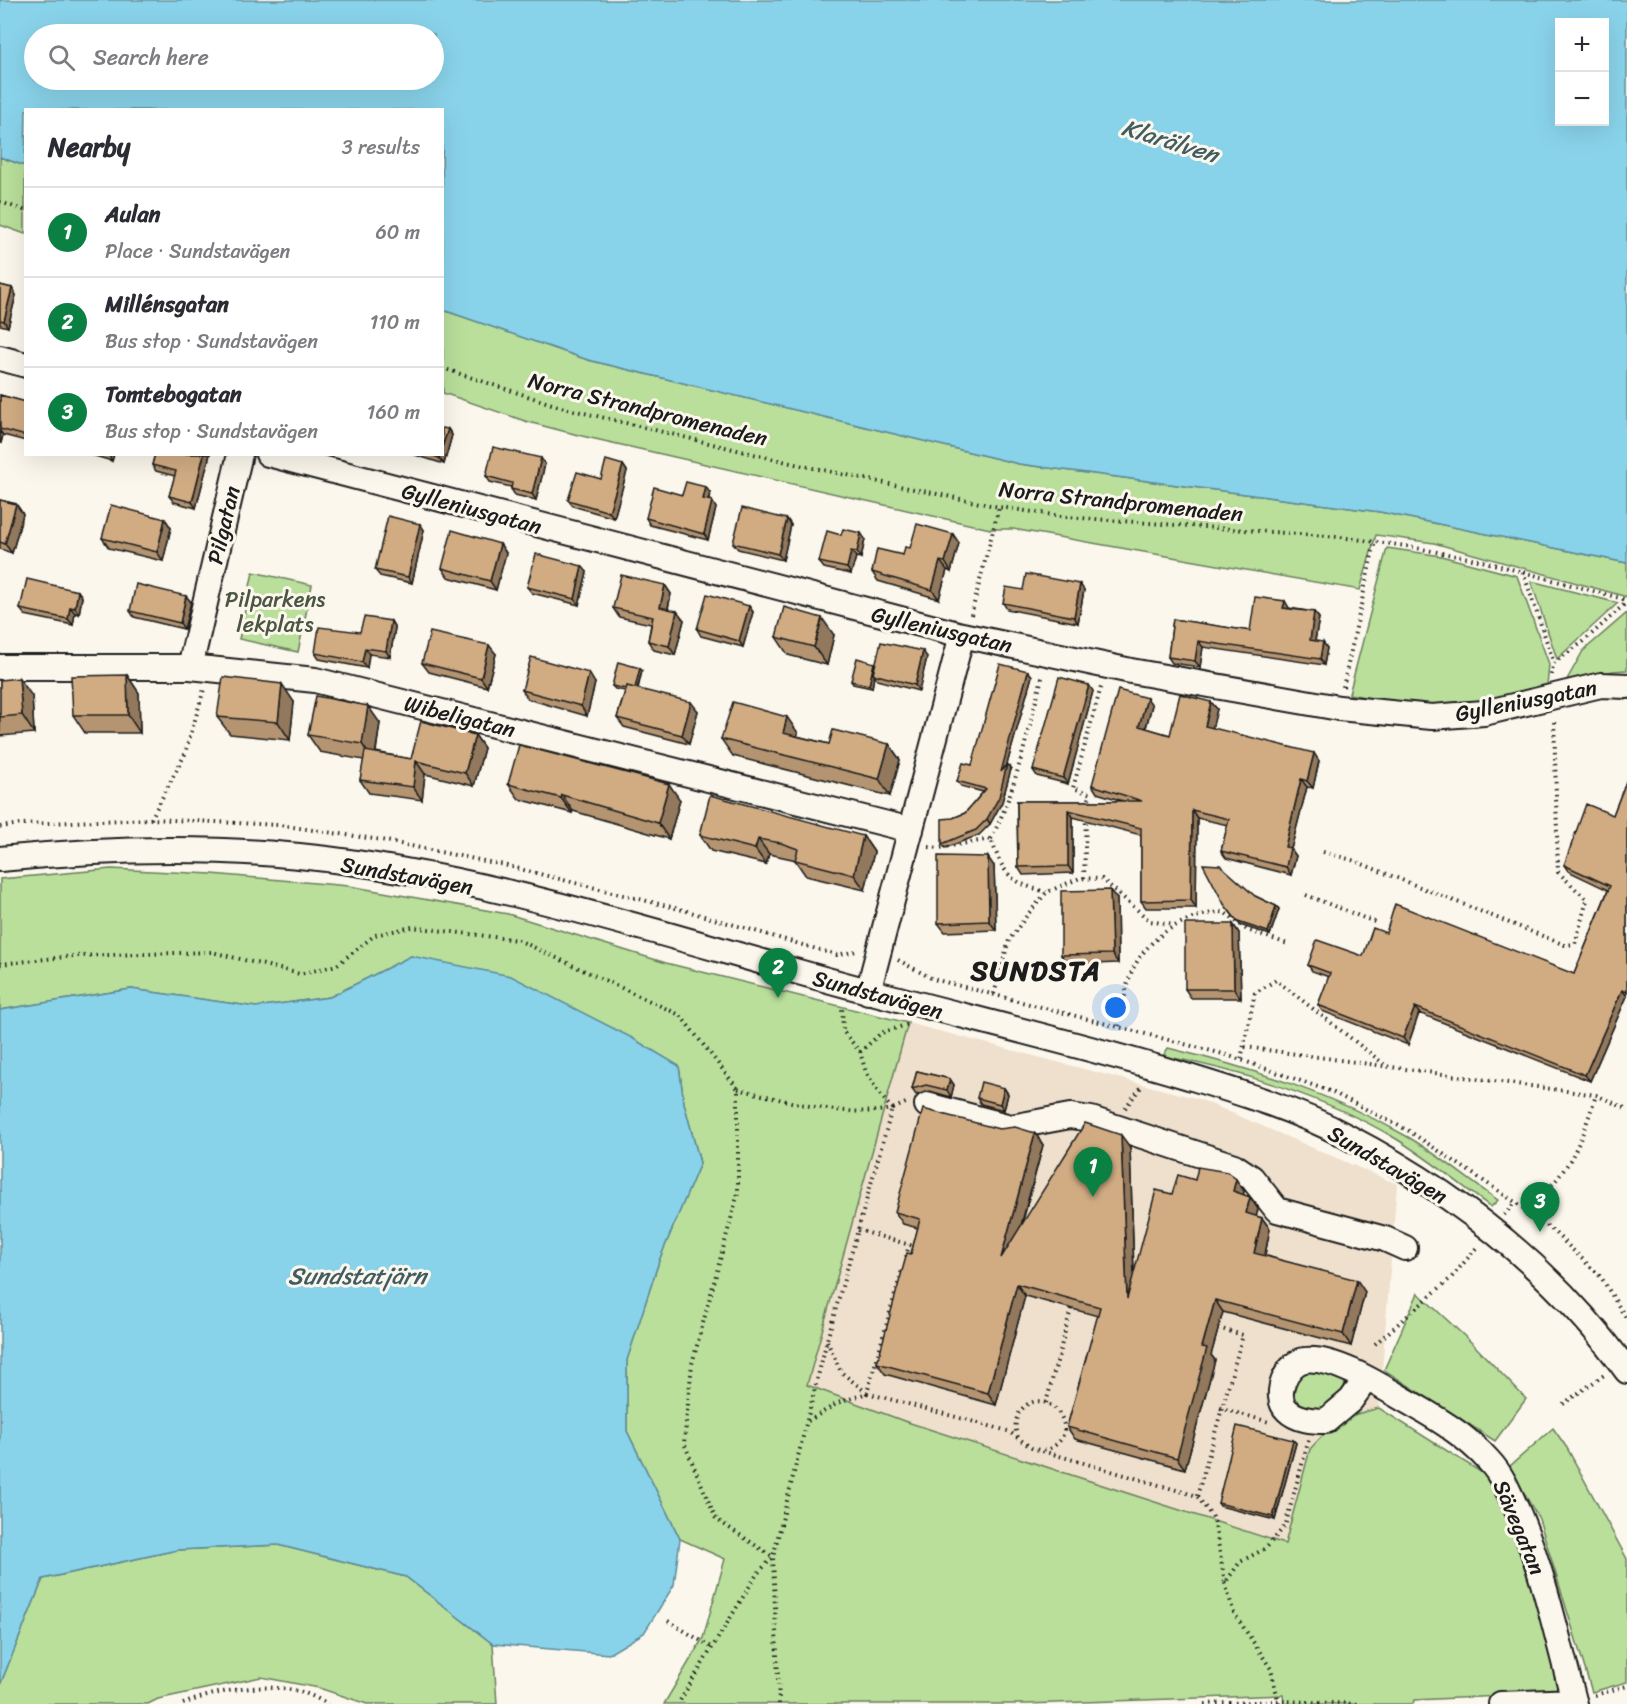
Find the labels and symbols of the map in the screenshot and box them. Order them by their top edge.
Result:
water label: Klarälven [1117,106,1226,176]
street label: Norra Strandpromenaden [524,361,772,458]
street label: Norra Strandpromenaden [997,469,1245,534]
street label: Gylleniusgatan [398,471,546,546]
street label: Pilgatan [196,482,251,568]
park label: Pilparkens lekplats [225,580,325,644]
street label: Gylleniusgatan [868,594,1016,665]
street label: Gylleniusgatan [1452,668,1600,733]
street label: Wibeligatan [400,684,520,749]
street label: Sundstavägen [338,845,476,906]
district label: SUNDSTA [970,946,1101,995]
pin: 2 [758,948,798,998]
street label: Sundstavägen [808,958,948,1031]
your location [1101,993,1130,1022]
street label: Sundstavägen [1320,1114,1455,1215]
pin: 1 [1074,1148,1112,1197]
pin: 3 [1520,1182,1560,1232]
water label: Sundstatjärn [288,1255,429,1297]
street label: Sävegatan [1482,1473,1557,1581]

